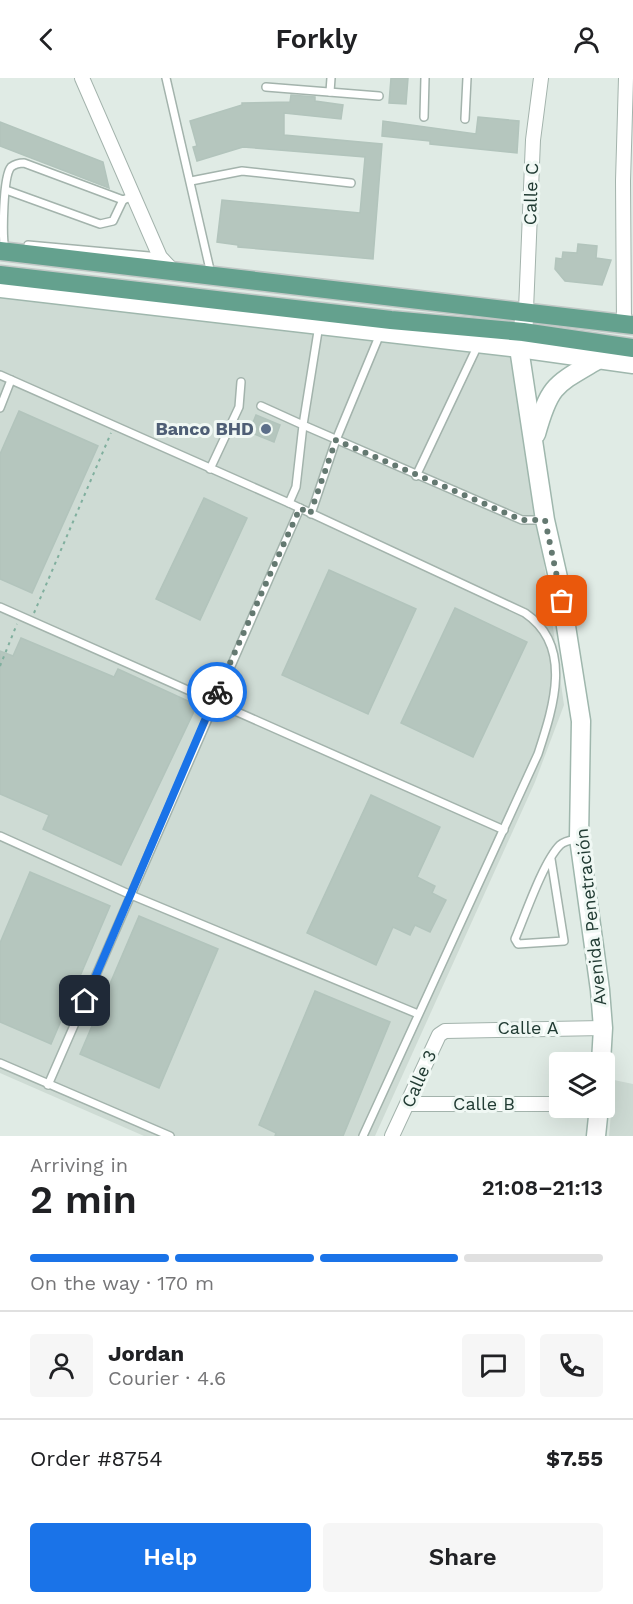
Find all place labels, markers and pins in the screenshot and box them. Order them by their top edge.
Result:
place label: Banco BHD [155,418,254,439]
marker: Banco BHD [259,422,273,436]
pin [536,575,587,626]
pin [59,975,110,1026]

